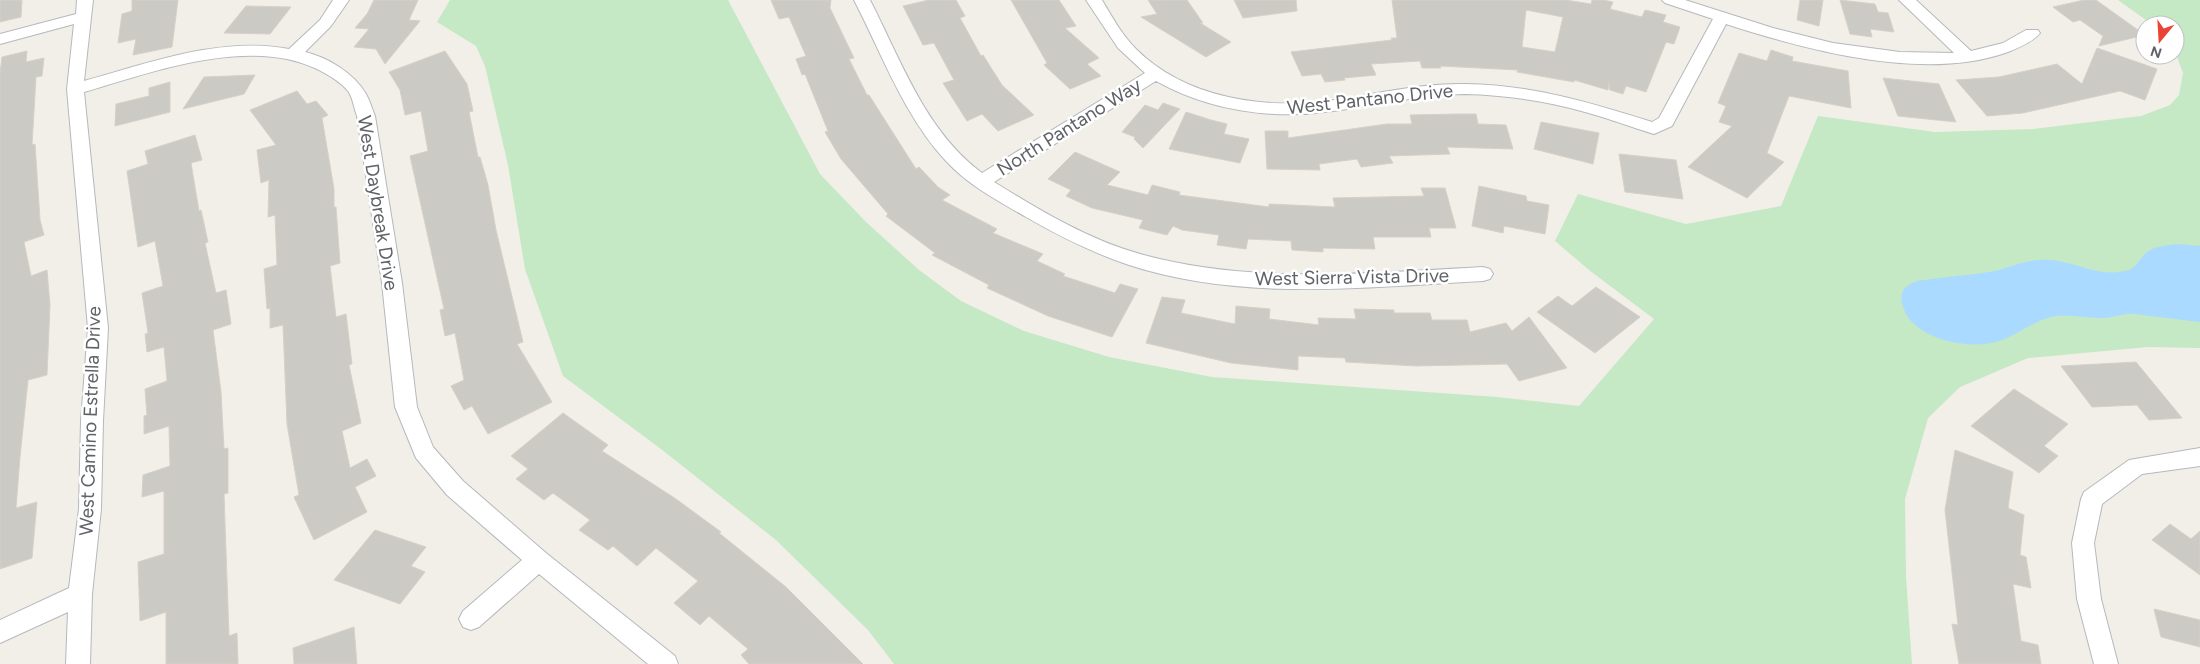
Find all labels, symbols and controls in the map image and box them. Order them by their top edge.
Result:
north arrow [2135,15,2185,65]
text: N [2148,42,2164,62]
street label: North Pantano Way [993,73,1145,181]
street label: West Pantano Drive [1286,79,1454,119]
street label: West Daybreak Drive [353,114,403,292]
street label: West Sierra Vista Drive [1255,264,1449,290]
street label: West Camino Estrella Drive [75,306,105,536]

